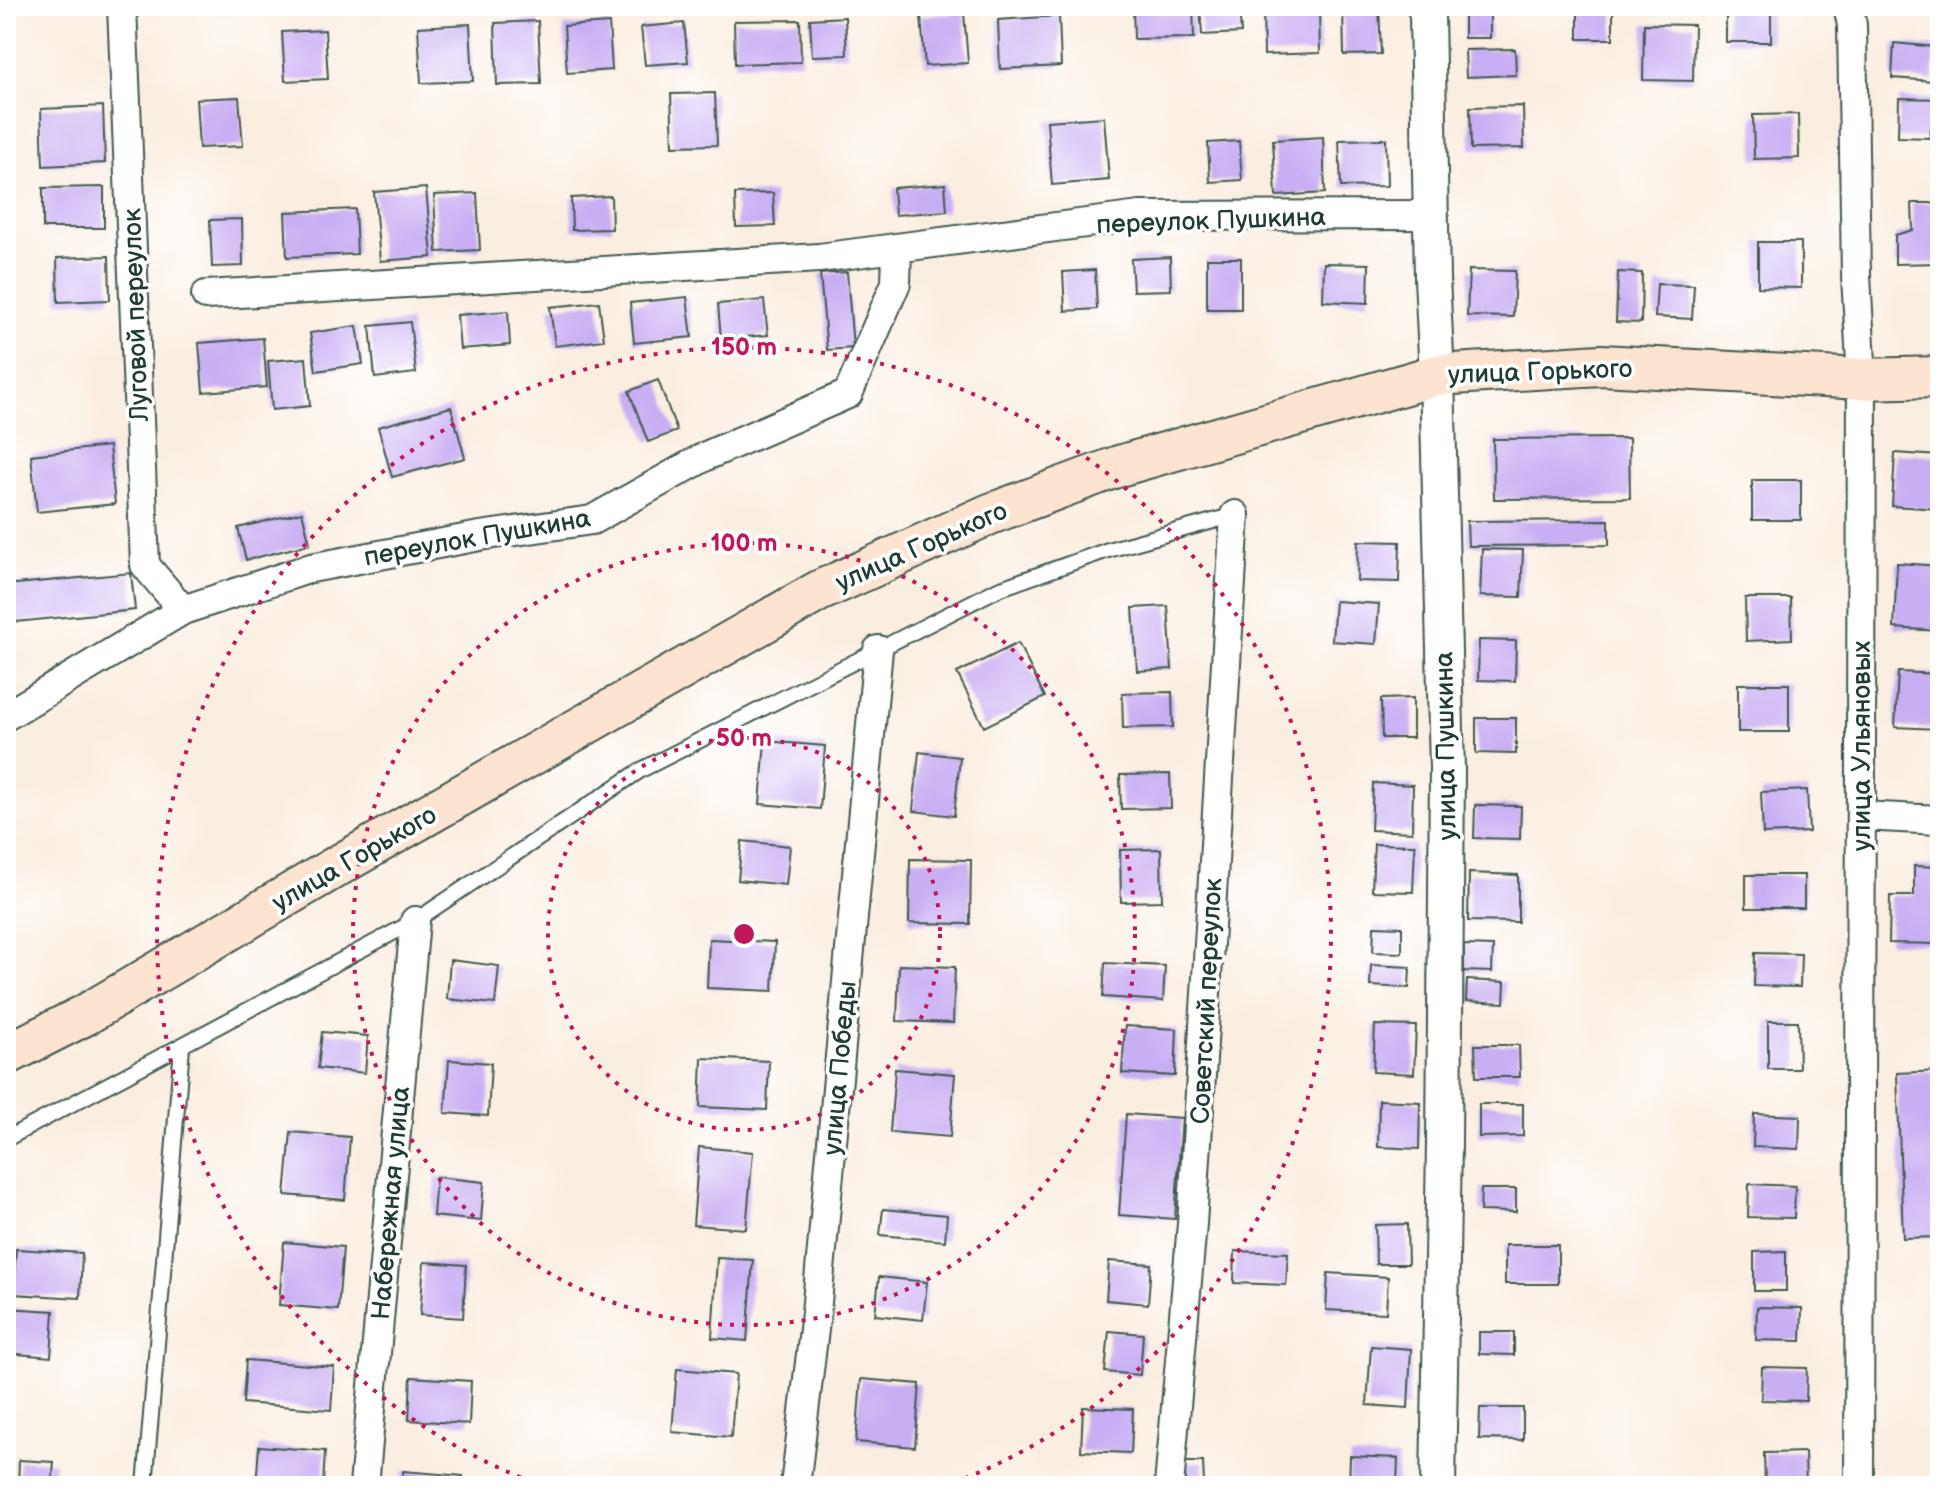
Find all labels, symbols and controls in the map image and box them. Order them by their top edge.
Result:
street label: переулок Пушкина [1096,202,1326,241]
street label: Луговой переулок [117,208,156,423]
text: 150 m [711,333,777,362]
street label: улица Горького [1447,354,1633,391]
street label: улица Горького [831,496,1012,599]
street label: переулок Пушкина [361,503,593,574]
text: 100 m [711,529,777,558]
street label: улица Ульяновых [1847,641,1878,851]
street label: улица Пушкина [1429,651,1464,841]
text: 50 m [716,724,772,753]
street label: улица Горького [267,800,442,919]
street label: Советский переулок [1186,877,1229,1125]
centre of rings [730,920,758,948]
street label: улица Победы [817,979,864,1157]
street label: Набережная улица [366,1085,417,1321]

